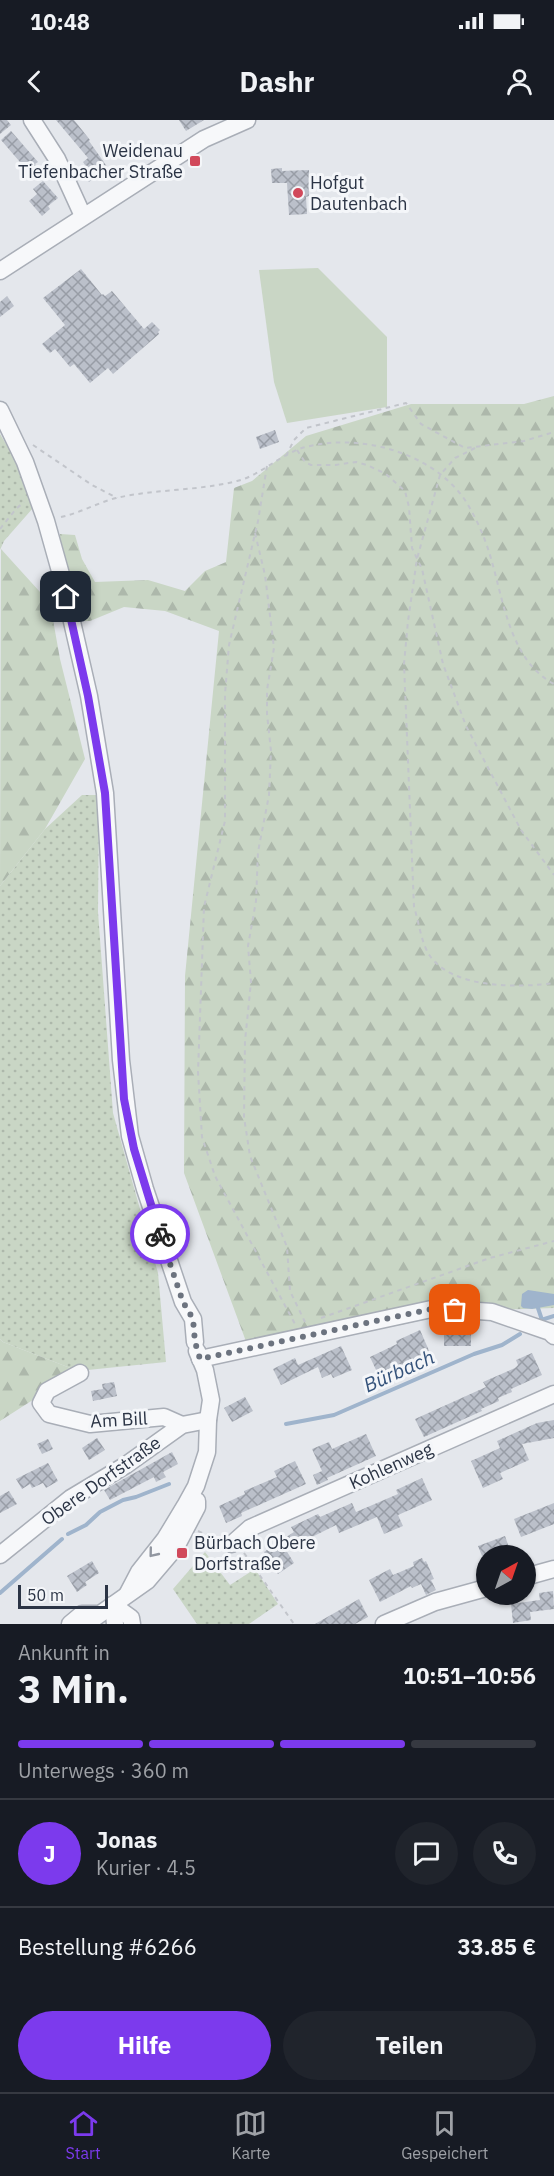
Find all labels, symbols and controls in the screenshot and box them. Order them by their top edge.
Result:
text: 10:48 [30,7,90,36]
text: Dashr [240,64,314,99]
icon: back [18,65,51,98]
icon: person [503,65,536,98]
place label: Weidenau Tiefenbacher Straße [18,139,183,183]
marker: Weidenau Tiefenbacher Straße [188,154,202,168]
place label: Hofgut Dautenbach [310,171,408,215]
marker: Hofgut Dautenbach [291,186,305,200]
pin [40,571,91,622]
icon: home [49,580,82,613]
courier [130,1204,190,1264]
icon: bike [144,1218,177,1251]
pin [429,1284,480,1335]
icon: bag [438,1293,471,1326]
water label: Bürbach [359,1343,439,1398]
street label: Am Bill [90,1407,148,1432]
street label: Obere Dorfstraße [36,1431,165,1530]
street label: Kohlenweg [345,1437,437,1494]
place label: Bürbach Obere Dorfstraße [194,1531,316,1575]
north arrow [476,1545,536,1605]
map controls [476,1545,536,1605]
marker: Bürbach Obere Dorfstraße [175,1546,189,1560]
one-way arrow [150,1547,161,1558]
scale bar [18,1582,108,1610]
text: 50 m [27,1585,64,1605]
text: Ankunft in [18,1639,110,1666]
text: 10:51–10:56 [403,1661,536,1690]
text: 3 Min. [18,1663,129,1714]
text: Unterwegs · 360 m [18,1757,189,1784]
button: chat [395,1822,458,1885]
button: phone [473,1822,536,1885]
text: Jonas [96,1825,157,1854]
text: J [43,1839,56,1868]
text: Kurier · 4.5 [96,1854,196,1881]
text: Bestellung #6266 [18,1932,197,1961]
text: 33.85 € [457,1932,536,1961]
button: Hilfe [18,2011,271,2080]
button: Teilen [283,2011,536,2080]
tab: Start [66,2107,101,2163]
tab: Karte [232,2107,270,2163]
tab: Gespeichert [401,2107,488,2163]

